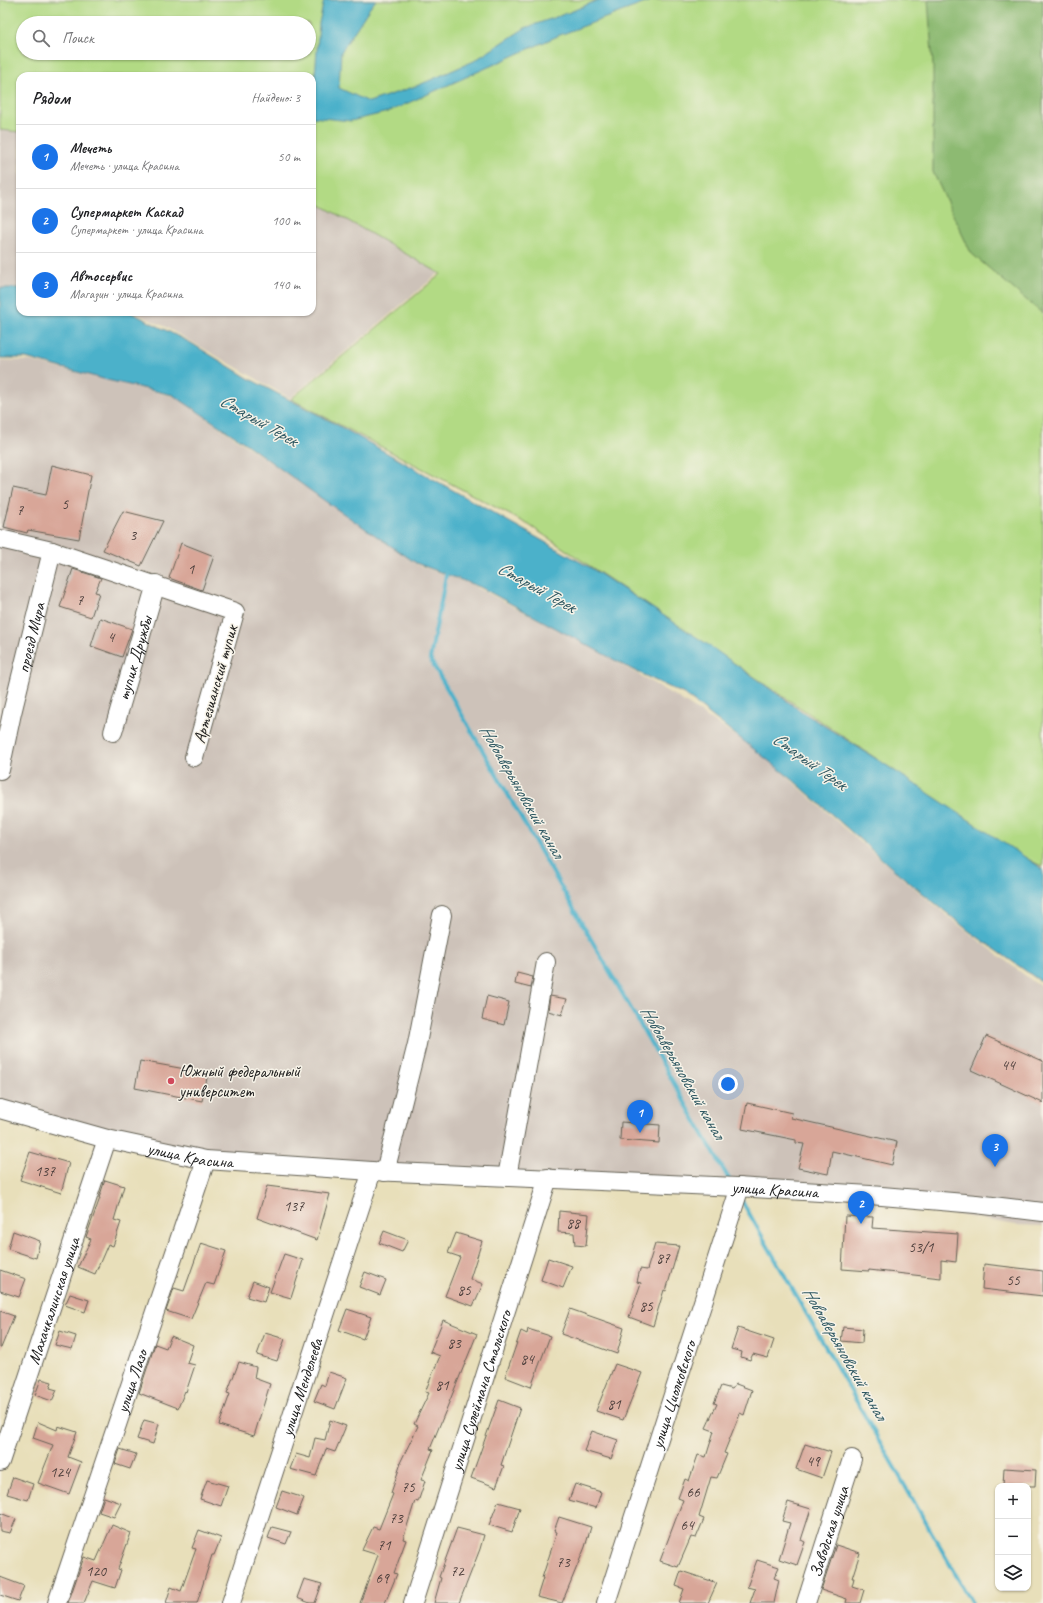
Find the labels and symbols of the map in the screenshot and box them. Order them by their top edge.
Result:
water label: Старый Терек [216,389,305,453]
house number: 5 [62,495,70,514]
house number: 7 [17,501,25,520]
house number: 3 [130,526,138,545]
water label: Старый Терек [494,557,583,619]
house number: 1 [188,560,196,579]
house number: 7 [77,591,85,610]
street label: проезд Мира [12,599,50,675]
street label: тупик Дружбы [113,612,158,703]
street label: Артезианский тупик [189,621,243,746]
house number: 4 [108,628,116,647]
water label: Новоаверьяновский канал [475,720,571,864]
water label: Старый Терек [769,727,854,797]
water label: Новоаверьяновский канал [636,1001,732,1145]
house number: 44 [1001,1056,1016,1075]
place label: Южный федеральный университет [178,1061,301,1102]
your location [718,1074,738,1094]
marker: Южный федеральный университет [166,1076,176,1086]
pin: 1 [627,1100,653,1133]
pin: 3 [982,1134,1008,1167]
street label: улица Красина [144,1138,236,1173]
house number: 137 [35,1162,56,1181]
street label: улица Красина [730,1177,821,1203]
pin: 2 [848,1191,874,1224]
house number: 137 [284,1197,305,1216]
house number: 88 [566,1214,581,1233]
street label: Махачкалинская улица [23,1233,85,1367]
house number: 53/1 [908,1238,935,1257]
house number: 87 [656,1249,671,1268]
house number: 55 [1006,1271,1021,1290]
house number: 85 [457,1281,472,1300]
water label: Новоаверьяновский канал [798,1282,894,1426]
house number: 85 [639,1297,654,1316]
street label: улица Сулеймана Стальского [445,1306,517,1475]
house number: 83 [447,1334,462,1353]
street label: улица Менделеева [276,1335,328,1440]
street label: улица Циолковского [646,1336,701,1452]
street label: улица Лазо [111,1345,153,1417]
house number: 84 [520,1350,535,1369]
house number: 81 [435,1376,450,1395]
house number: 81 [607,1395,622,1414]
house number: 49 [806,1452,821,1471]
house number: 124 [50,1463,71,1482]
house number: 75 [401,1478,416,1497]
street label: Заводская улица [805,1482,854,1580]
house number: 66 [686,1483,701,1502]
house number: 73 [389,1509,404,1528]
house number: 64 [680,1516,695,1535]
house number: 71 [377,1536,392,1555]
house number: 73 [556,1553,571,1572]
house number: 120 [86,1562,107,1581]
house number: 72 [450,1562,465,1581]
house number: 69 [375,1569,390,1588]

